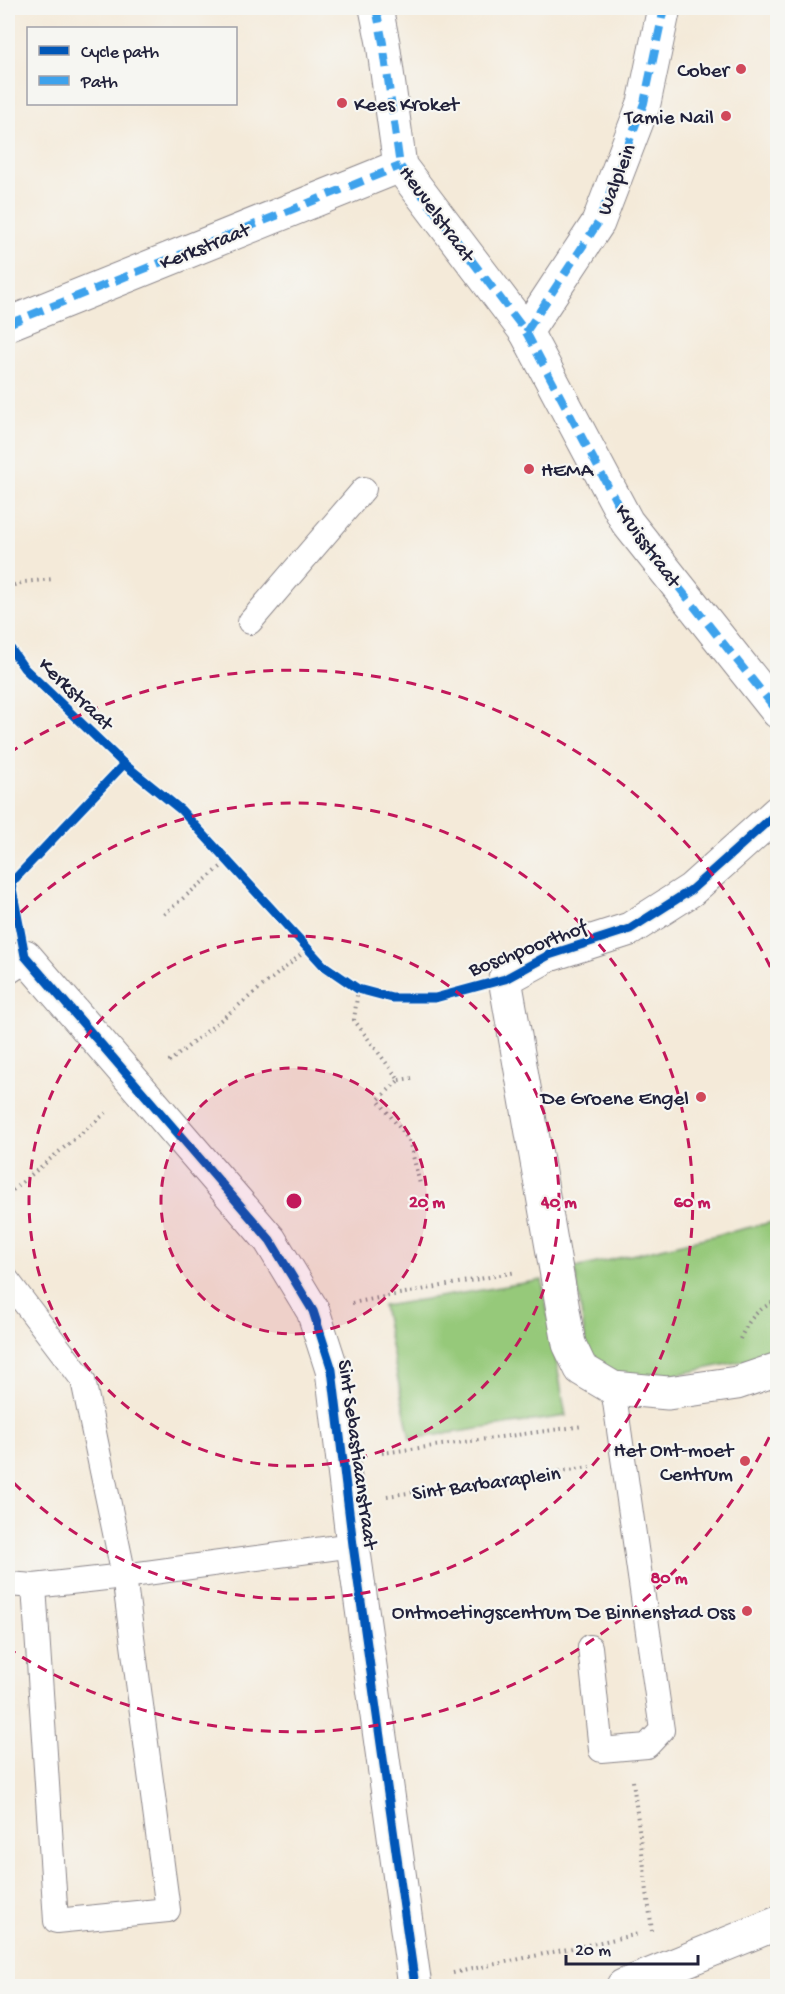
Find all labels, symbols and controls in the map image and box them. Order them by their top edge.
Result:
legend [27,27,237,105]
text: Cycle path [81,43,159,64]
place label: Cober [677,60,731,85]
marker: Cober [734,62,748,76]
text: Path [80,73,118,94]
place label: Kees Kroket [354,94,461,119]
marker: Kees Kroket [335,96,349,110]
place label: Tamie Nail [623,107,714,132]
marker: Tamie Nail [719,109,733,123]
street label: Walplein [593,141,643,219]
street label: Heuvelstraat [392,162,480,270]
street label: Kerkstraat [157,218,256,278]
place label: HEMA [541,460,595,485]
marker: HEMA [522,462,536,476]
street label: Kruisstraat [608,501,686,596]
street label: Kerkstraat [32,654,119,739]
street label: Boschpoorthof [465,916,592,985]
place label: De Groene Engel [539,1088,689,1113]
marker: De Groene Engel [694,1090,708,1104]
centre of rings [284,1191,304,1211]
text: 20 m [409,1193,445,1214]
text: 40 m [540,1193,577,1214]
text: 60 m [674,1193,710,1214]
street label: Sint Sebastiaanstraat [330,1358,382,1553]
place label: Het Ont-moet Centrum [614,1440,735,1489]
marker: Het Ont-moet Centrum [738,1454,752,1468]
street label: Sint Barbaraplein [411,1463,562,1508]
text: 80 m [650,1569,688,1590]
place label: Ontmoetingscentrum De Binnenstad Oss [392,1602,736,1627]
marker: Ontmoetingscentrum De Binnenstad Oss [740,1604,754,1618]
scale bar [566,1928,698,1966]
text: 20 m [575,1941,611,1962]

